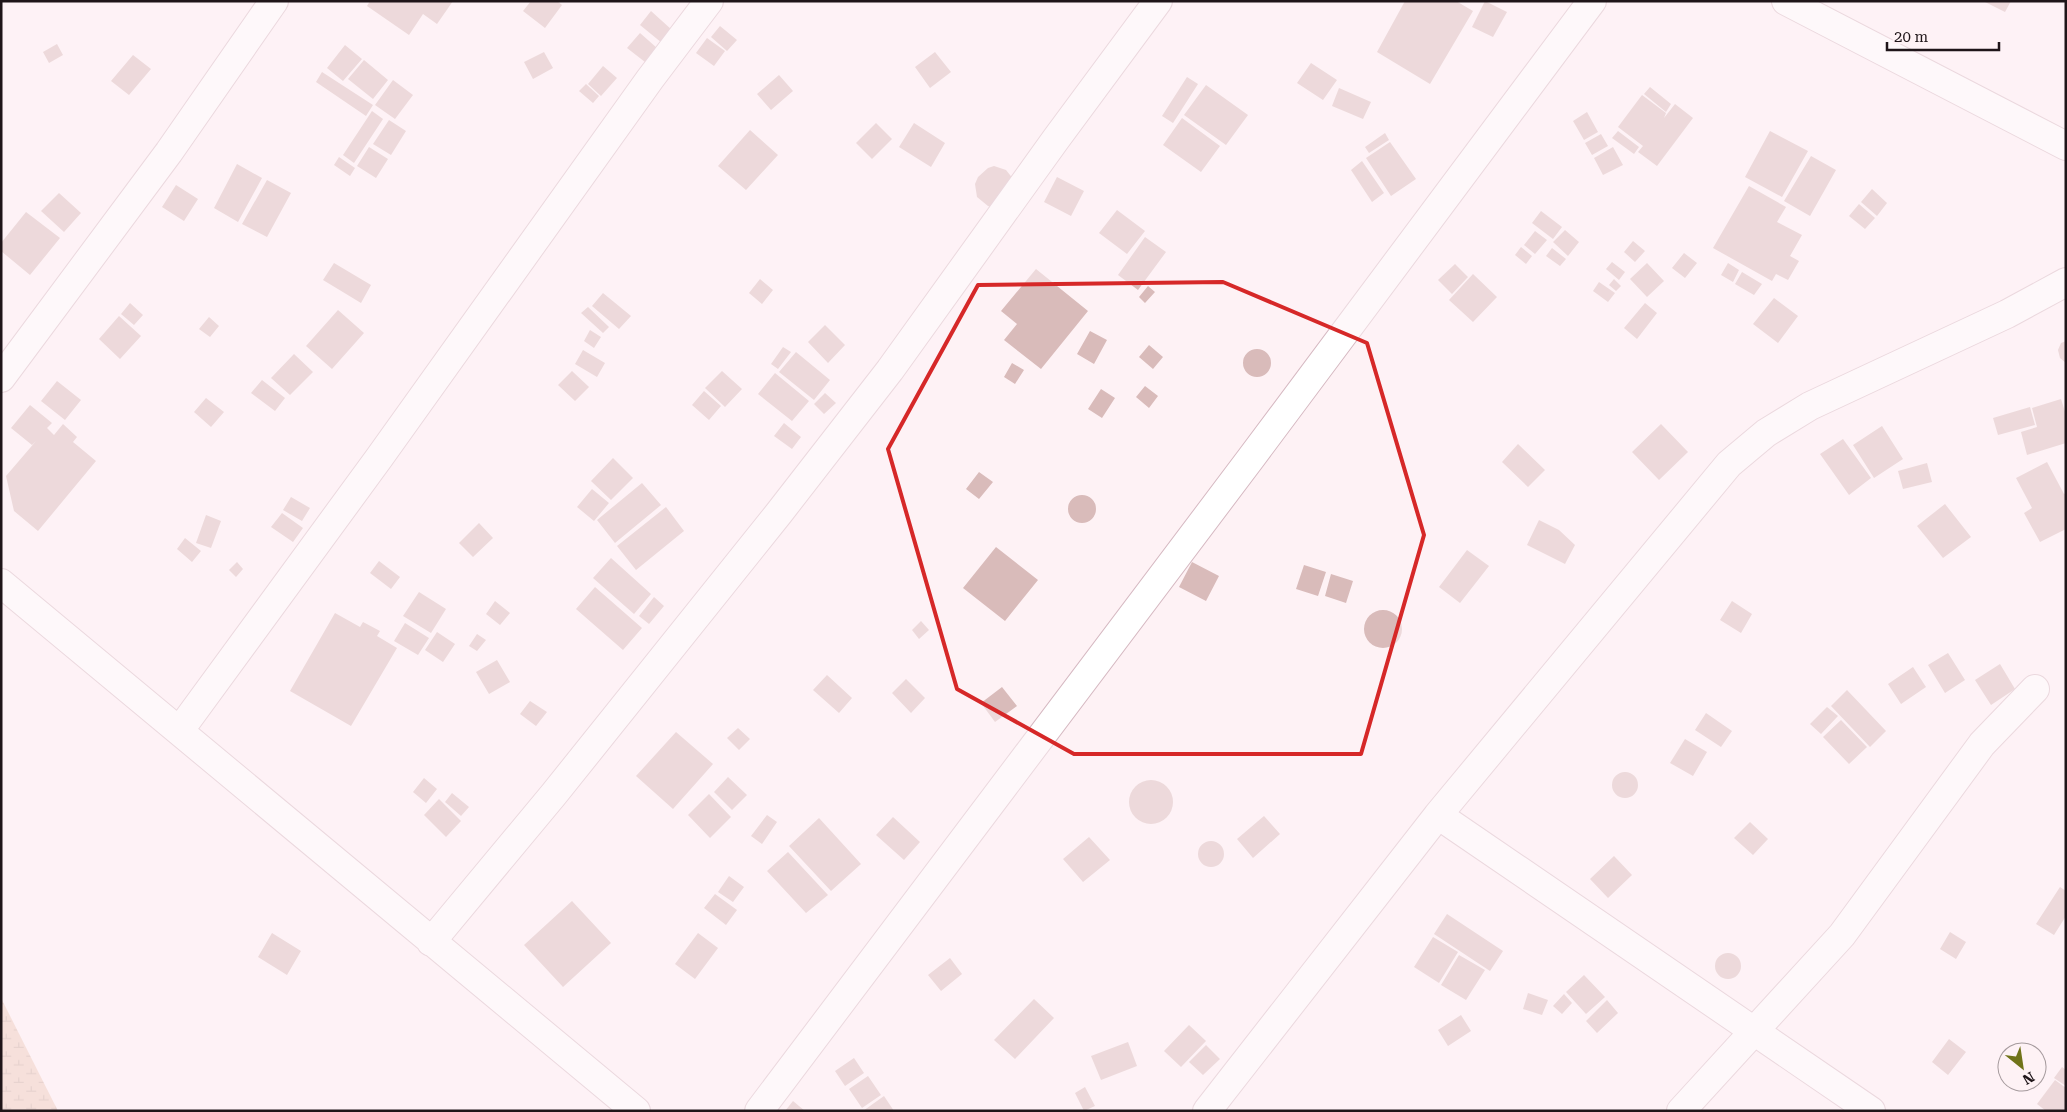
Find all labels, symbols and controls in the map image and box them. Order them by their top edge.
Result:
scale bar [1887,20,2000,52]
text: 20 m [1894,28,1929,46]
north arrow [1997,1042,2047,1092]
text: N [2020,1069,2037,1088]

